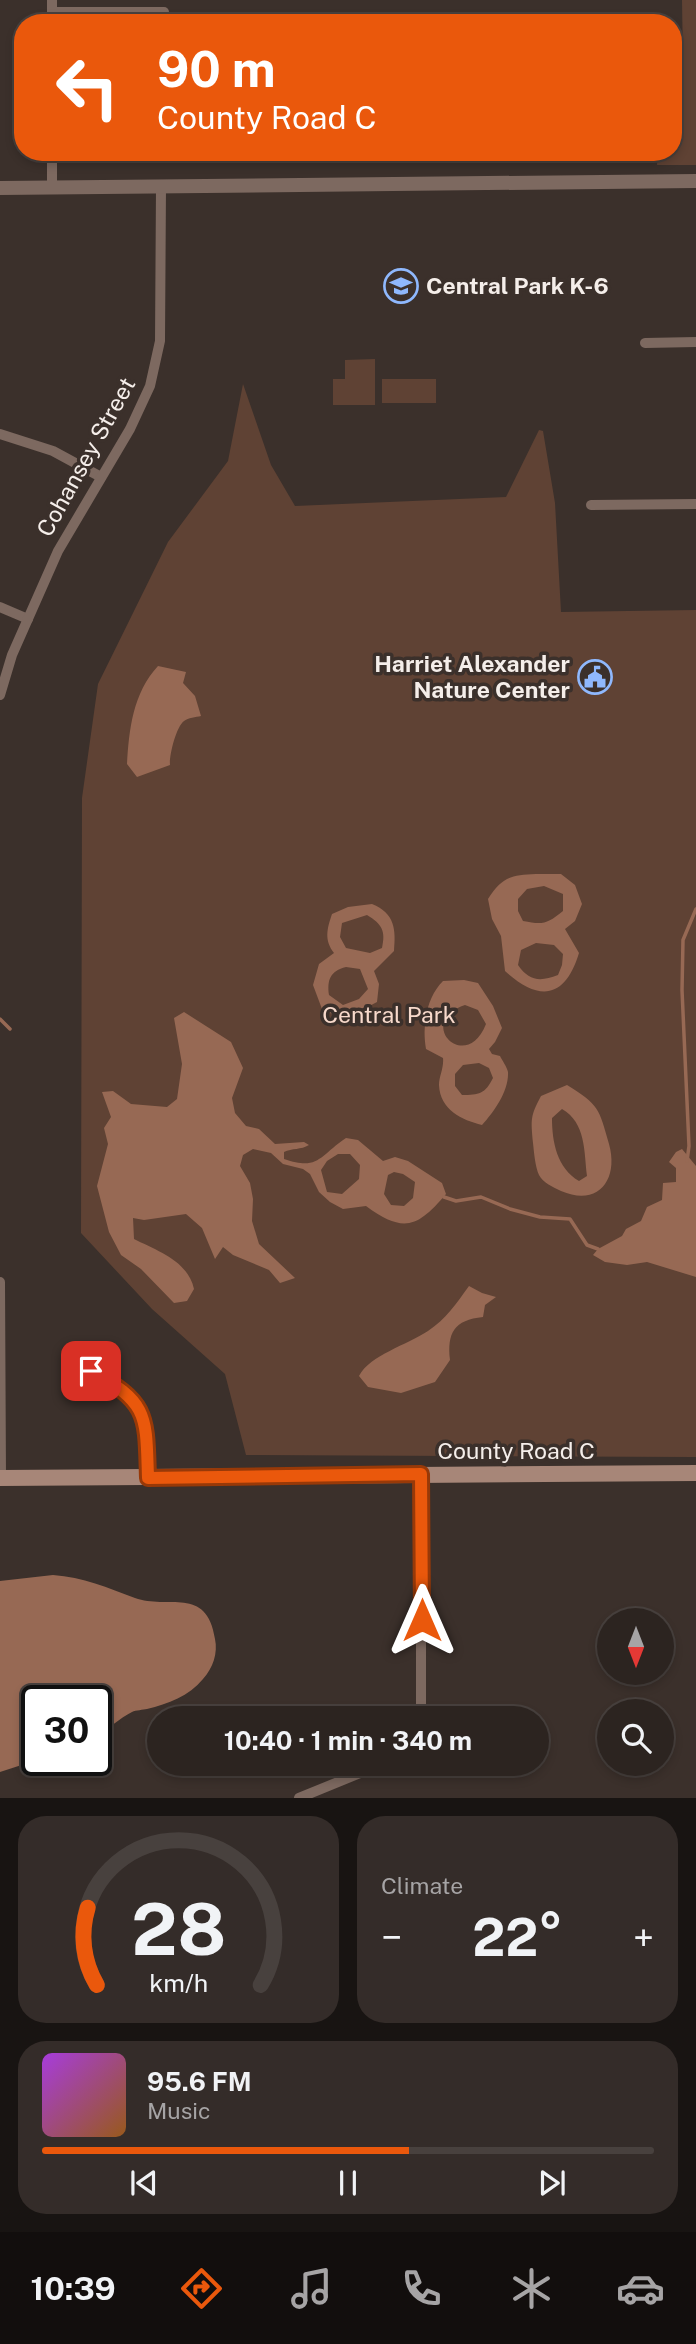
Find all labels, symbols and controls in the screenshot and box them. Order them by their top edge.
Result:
text: 90 m [157,40,276,98]
icon: left [42,42,133,133]
text: County Road C [157,99,376,136]
school or university icon: Central Park K-6 [382,267,420,305]
place label: Central Park K-6 [426,272,609,299]
street label: Cohansey Street [31,373,140,541]
place label: Harriet Alexander Nature Center [374,650,570,703]
public building icon: Harriet Alexander Nature Center [576,658,614,696]
park label: Central Park [322,1001,456,1028]
pin [61,1341,121,1401]
icon: arrive [72,1352,110,1390]
street label: County Road C [437,1437,595,1464]
position arrow [385,1583,459,1657]
north arrow [597,1608,674,1685]
map controls [597,1608,674,1776]
speed limit sign: 30 [21,1685,112,1776]
button: search [597,1699,674,1776]
text: 10:40 · 1 min · 340 m [224,1725,472,1756]
text: Climate [381,1872,463,1899]
text: 28 [131,1887,226,1972]
text: 22° [472,1907,563,1968]
text: − [381,1915,402,1960]
text: + [633,1915,654,1960]
text: km/h [149,1968,208,1998]
text: 95.6 FM [147,2066,252,2097]
text: Music [147,2097,211,2124]
icon: previous [125,2164,163,2202]
icon: pause [329,2164,367,2202]
icon: next [533,2164,571,2202]
icon: directions [177,2264,226,2313]
icon: music [287,2264,336,2313]
icon: phone [397,2264,446,2313]
icon: climate [507,2264,556,2313]
icon: car [616,2264,665,2313]
text: 10:39 [30,2270,116,2307]

